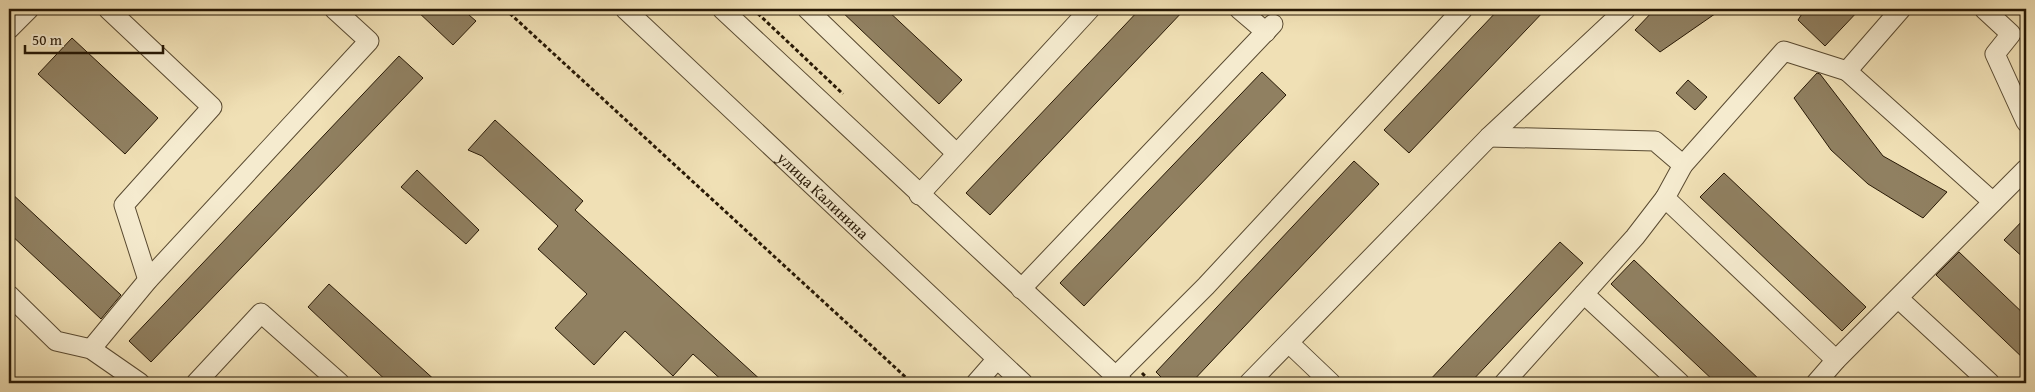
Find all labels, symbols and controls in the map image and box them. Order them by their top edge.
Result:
scale bar [25,22,162,54]
text: 50 m [32,29,63,50]
street label: улица Калинина [771,145,875,245]

